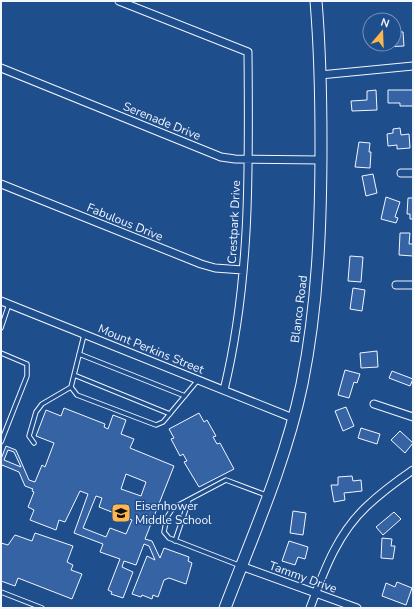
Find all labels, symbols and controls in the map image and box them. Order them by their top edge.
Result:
north arrow [362,12,402,52]
text: N [379,15,391,31]
street label: Serenade Drive [121,98,203,144]
street label: Crestpark Drive [224,180,244,264]
street label: Fabulous Drive [85,199,165,245]
street label: Blanco Road [287,274,311,344]
street label: Mount Perkins Street [96,320,207,378]
place label: Eisenhower Middle School [135,498,212,528]
school or university icon: Eisenhower Middle School [110,502,132,524]
street label: Tammy Drive [267,557,339,597]

